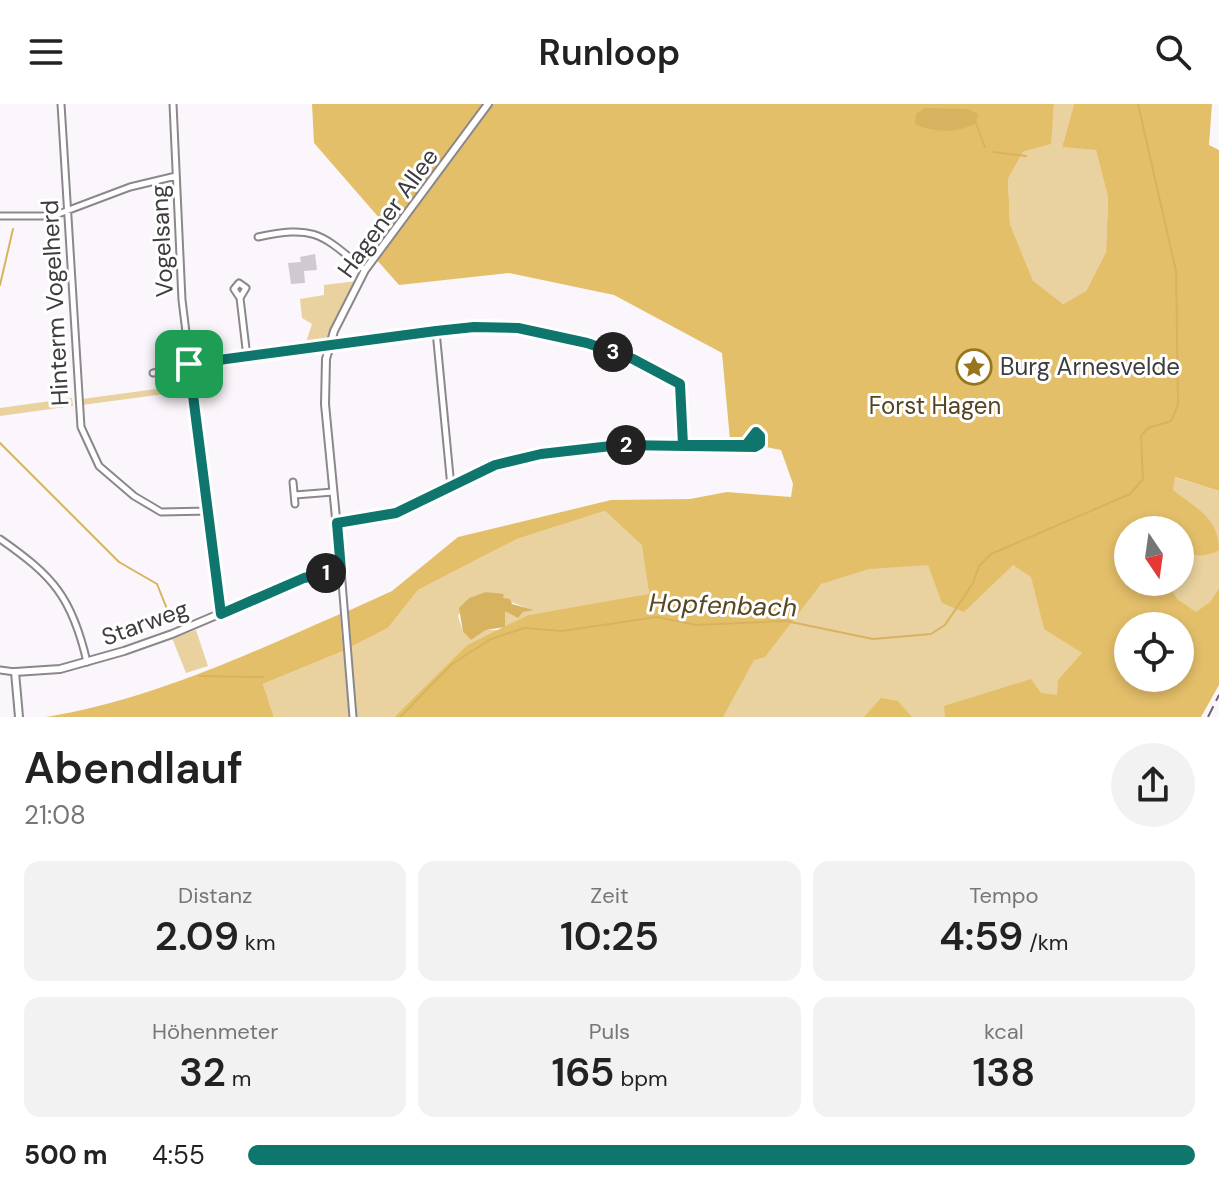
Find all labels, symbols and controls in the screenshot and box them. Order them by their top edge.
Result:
text: Runloop [539,29,680,76]
icon: menu [24,30,68,74]
icon: search [1151,30,1195,74]
street label: Hagener Allee [330,142,445,284]
street label: Vogelsang [143,184,180,298]
street label: Hinterm Vogelherd [34,199,75,407]
pin [155,330,223,398]
pin: 3 [593,332,633,372]
text: 3 [606,337,620,366]
icon: arrive [167,342,211,386]
place icon: Burg Arnesvelde [955,348,993,386]
place label: Burg Arnesvelde [1000,351,1180,382]
park label: Forst Hagen [869,390,1001,421]
pin: 2 [606,425,646,465]
text: 2 [620,430,632,459]
north arrow [1114,516,1194,596]
map controls [1114,516,1194,692]
pin: 1 [306,553,346,593]
text: 1 [322,558,330,587]
water label: Hopfenbach [648,585,798,625]
street label: Starweg [97,593,192,652]
button: locate [1114,612,1194,692]
text: Abendlauf [24,739,243,797]
button: share [1111,743,1195,827]
text: 21:08 [24,798,86,832]
text: Distanz [178,881,252,910]
text: Zeit [590,881,629,910]
text: Tempo [969,881,1038,910]
text: 2.09 [155,910,239,962]
text: 10:25 [560,910,659,962]
text: 4:59 [939,910,1023,962]
text: km [239,928,276,957]
text: /km [1023,928,1068,957]
text: Höhenmeter [152,1017,278,1046]
text: Puls [589,1017,630,1046]
text: kcal [984,1017,1024,1046]
text: 32 [179,1046,226,1098]
text: 165 [551,1046,615,1098]
text: 138 [972,1046,1035,1098]
text: m [226,1064,251,1093]
text: bpm [615,1064,668,1093]
text: 500 m [24,1138,107,1172]
text: 4:55 [152,1138,205,1172]

